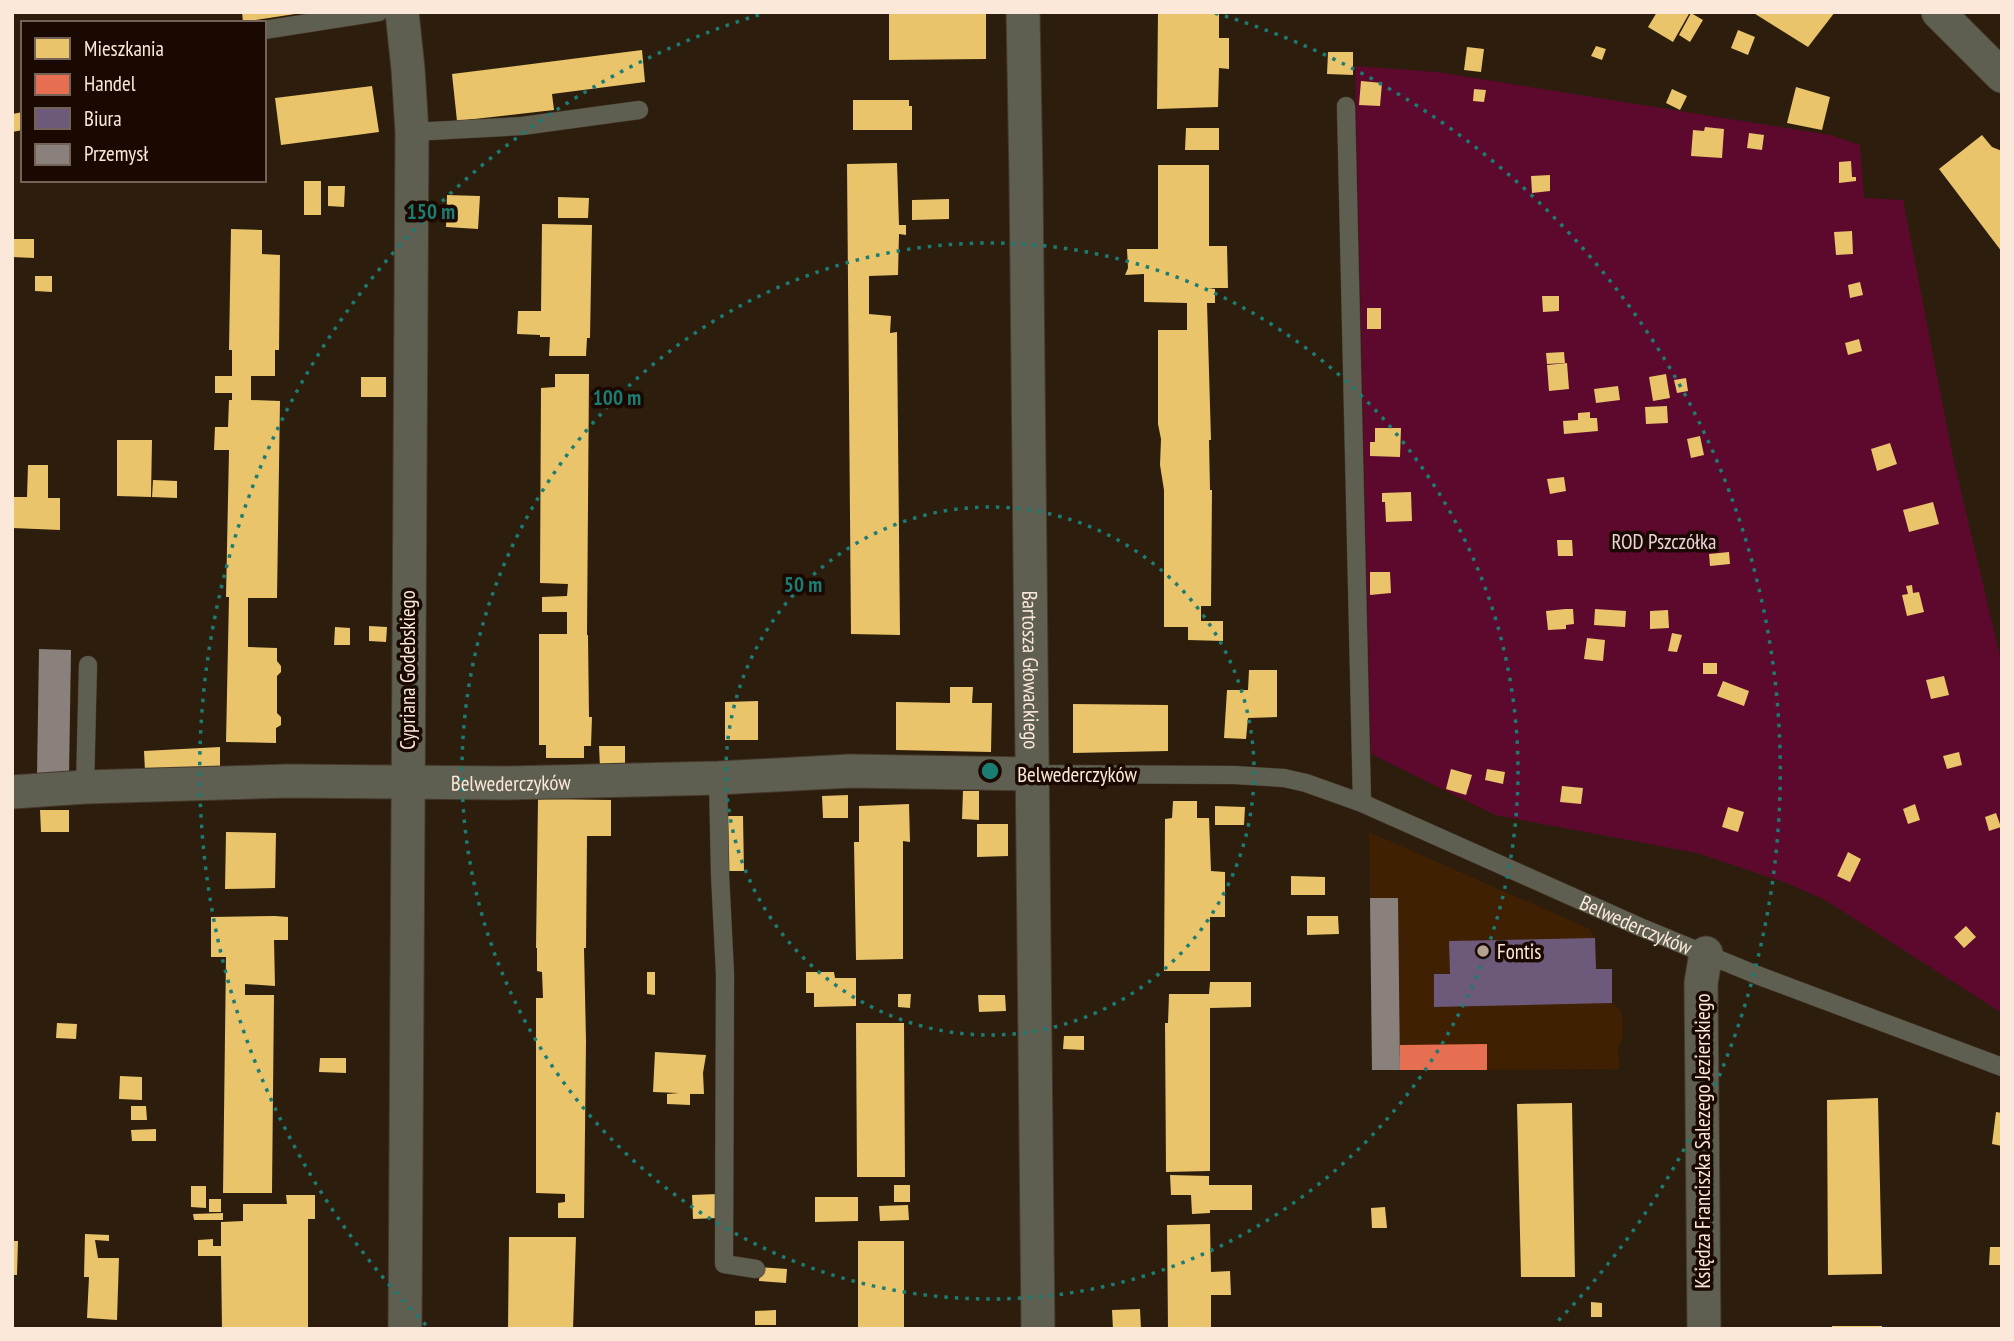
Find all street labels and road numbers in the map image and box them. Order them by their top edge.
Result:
street label: Cypriana Godebskiego [394,590,421,750]
street label: Bartosza Głowackiego [1017,590,1045,749]
street label: Belwederczyków [1017,761,1137,788]
street label: Belwederczyków [451,768,572,797]
street label: Belwederczyków [1576,888,1697,961]
street label: Księdza Franciszka Salezego Jezierskiego [1689,993,1716,1289]

